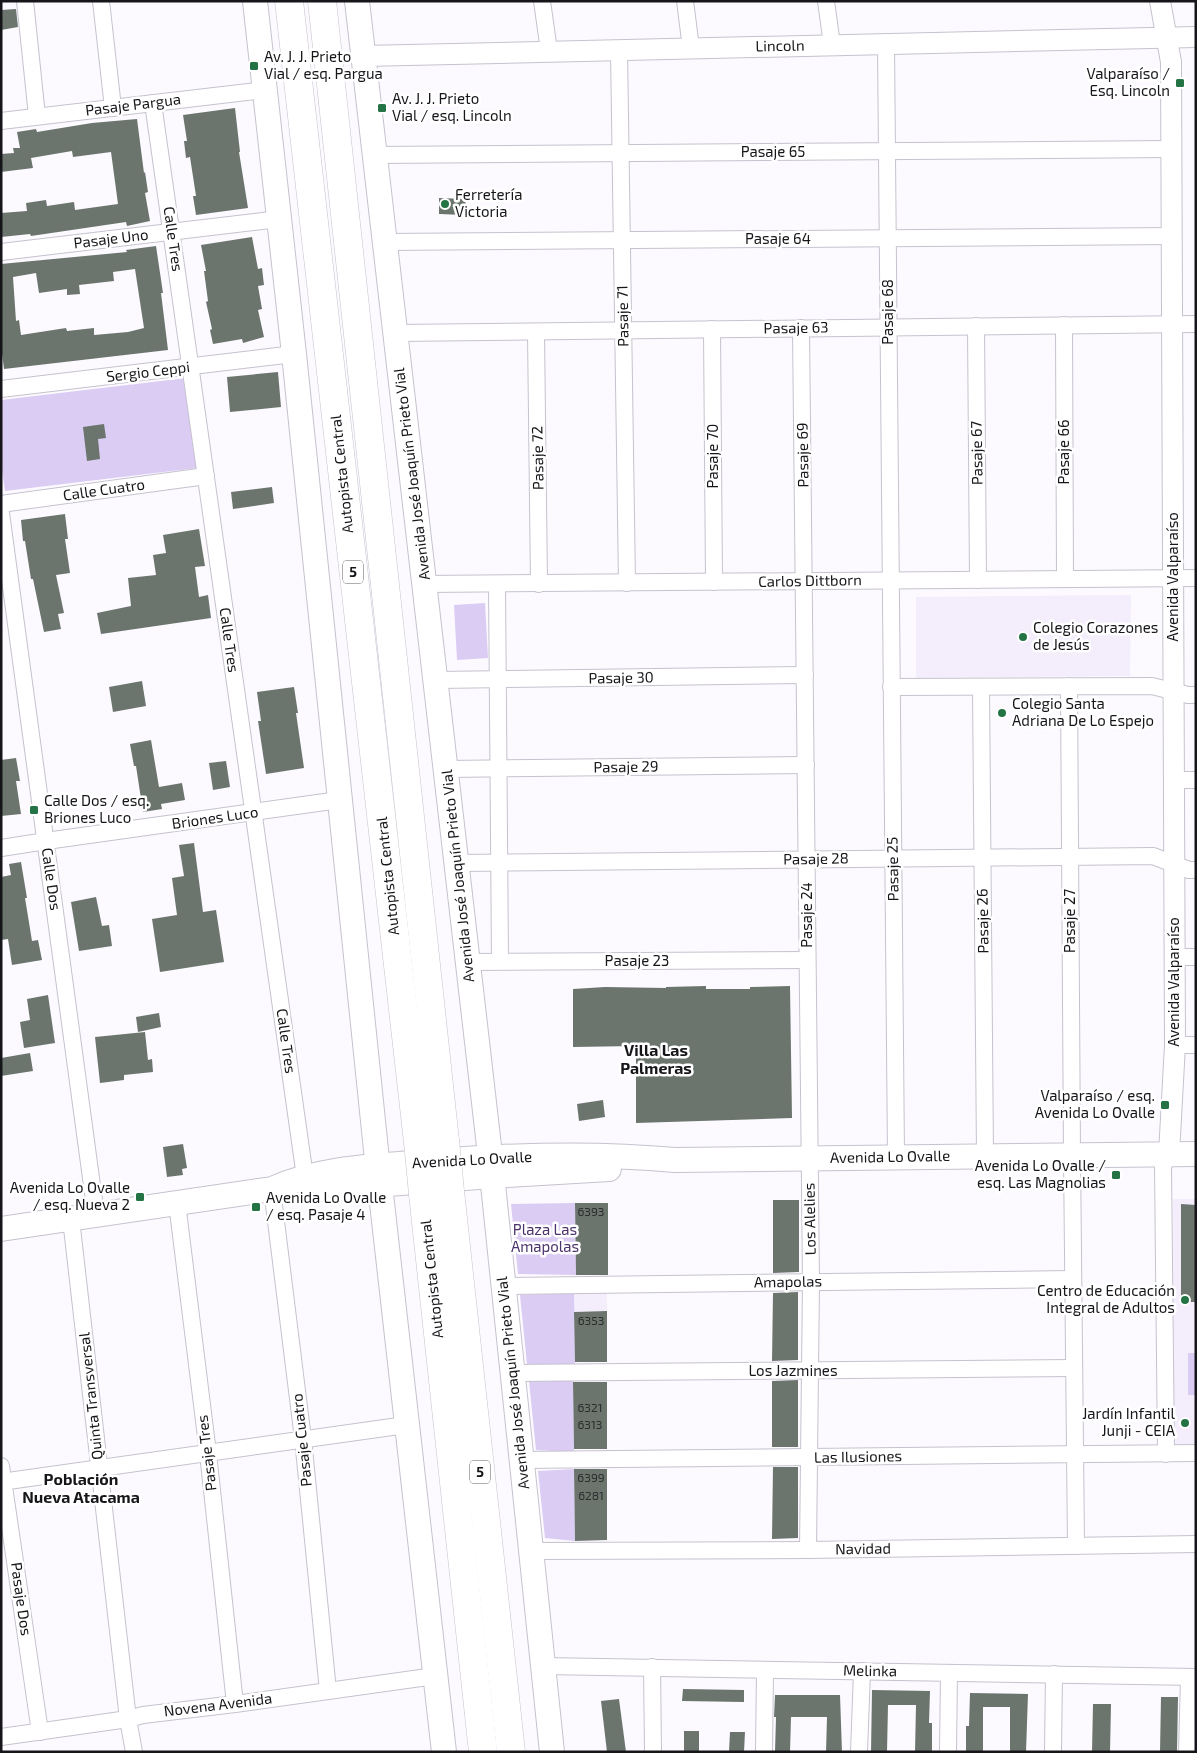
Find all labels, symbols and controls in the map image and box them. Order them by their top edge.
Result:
street label: Lincoln [755,36,805,54]
place label: Av. J. J. Prieto Vial / esq. Pargua [264,47,383,82]
marker: Av. J. J. Prieto Vial / esq. Pargua [248,60,260,72]
place label: Valparaíso / Esq. Lincoln [1086,64,1170,99]
marker: Valparaíso / Esq. Lincoln [1174,77,1186,89]
street label: Pasaje Pargua [84,89,182,120]
place label: Av. J. J. Prieto Vial / esq. Lincoln [392,89,512,124]
marker: Av. J. J. Prieto Vial / esq. Lincoln [376,102,388,114]
street label: Pasaje 65 [741,142,805,161]
place label: Ferretería Victoria [455,185,523,220]
marker: Ferretería Victoria [439,198,451,210]
street label: Calle Tres [161,205,187,273]
street label: Pasaje Uno [72,224,149,253]
street label: Pasaje 64 [745,229,811,248]
street label: Pasaje 68 [878,279,897,345]
street label: Pasaje 71 [612,285,633,347]
street label: Pasaje 63 [763,317,829,338]
street label: Sergio Ceppi [105,357,191,385]
street label: Avenida José Joaquín Prieto Vial [389,366,433,581]
street label: Autopista Central [326,413,356,534]
street label: Pasaje 66 [1054,419,1073,485]
street label: Pasaje 67 [966,420,987,485]
street label: Pasaje 69 [792,422,813,488]
street label: Pasaje 70 [703,424,722,488]
street label: Pasaje 72 [527,426,548,490]
street label: Calle Cuatro [62,474,146,504]
street label: Avenida Valparaíso [1163,512,1181,642]
road number: 5 [343,560,363,584]
street label: Carlos Dittborn [758,570,862,590]
street label: Calle Tres [217,606,243,674]
place label: Colegio Corazones de Jesús [1033,618,1158,653]
marker: Colegio Corazones de Jesús [1017,631,1029,643]
street label: Pasaje 30 [588,667,654,688]
place label: Colegio Santa Adriana De Lo Espejo [1012,694,1154,730]
marker: Colegio Santa Adriana De Lo Espejo [996,707,1008,719]
street label: Pasaje 29 [593,756,659,777]
street label: Avenida José Joaquín Prieto Vial [437,768,477,983]
place label: Calle Dos / esq. Briones Luco [44,791,149,826]
street label: Briones Luco [170,802,259,832]
marker: Calle Dos / esq. Briones Luco [28,804,40,816]
street label: Autopista Central [372,815,402,936]
street label: Pasaje 25 [882,837,903,901]
street label: Calle Dos [39,846,65,911]
street label: Pasaje 28 [783,848,849,869]
street label: Pasaje 24 [797,882,816,948]
street label: Pasaje 26 [972,888,993,954]
street label: Pasaje 27 [1060,889,1079,953]
street label: Avenida Valparaíso [1164,917,1182,1047]
street label: Pasaje 23 [605,951,669,970]
street label: Calle Tres [274,1007,300,1075]
district label: Villa Las Palmeras [620,1040,692,1077]
place label: Valparaíso / esq. Avenida Lo Ovalle [1035,1086,1155,1121]
marker: Valparaíso / esq. Avenida Lo Ovalle [1159,1099,1171,1111]
street label: Avenida Lo Ovalle [830,1146,950,1166]
street label: Avenida Lo Ovalle [411,1147,532,1171]
place label: Avenida Lo Ovalle / esq. Las Magnolias [975,1156,1106,1191]
marker: Avenida Lo Ovalle / esq. Las Magnolias [1110,1169,1122,1181]
place label: Avenida Lo Ovalle / esq. Nueva 2 [10,1178,130,1213]
street label: Los Alelies [799,1183,819,1255]
place label: Avenida Lo Ovalle / esq. Pasaje 4 [266,1188,386,1224]
marker: Avenida Lo Ovalle / esq. Nueva 2 [134,1191,146,1203]
marker: Avenida Lo Ovalle / esq. Pasaje 4 [250,1201,262,1213]
house number: 6393 [577,1204,605,1218]
street label: Autopista Central [416,1218,446,1339]
park label: Plaza Las Amapolas [511,1220,579,1255]
street label: Amapolas [754,1271,822,1291]
street label: Avenida José Joaquín Prieto Vial [492,1275,532,1490]
place label: Centro de Educación Integral de Adultos [1037,1281,1175,1316]
marker: Centro de Educación Integral de Adultos [1179,1294,1191,1306]
house number: 6353 [578,1313,604,1327]
street label: Quinta Transversal [74,1331,107,1461]
street label: Los Jazmines [748,1361,838,1379]
street label: Pasaje Cuatro [287,1393,316,1488]
house number: 6321 [577,1400,603,1414]
place label: Jardín Infantil Junji - CEIA [1082,1404,1176,1440]
street label: Pasaje Tres [192,1414,221,1492]
house number: 6313 [578,1417,602,1431]
marker: Jardín Infantil Junji - CEIA [1179,1417,1191,1429]
street label: Las Ilusiones [814,1446,902,1466]
road number: 5 [470,1460,490,1484]
district label: Población Nueva Atacama [22,1469,140,1506]
house number: 6399 [577,1470,605,1484]
house number: 6281 [578,1488,604,1502]
street label: Navidad [835,1539,891,1557]
street label: Pasaje Dos [7,1561,36,1637]
street label: Melinka [843,1661,897,1679]
street label: Novena Avenida [163,1688,273,1720]

